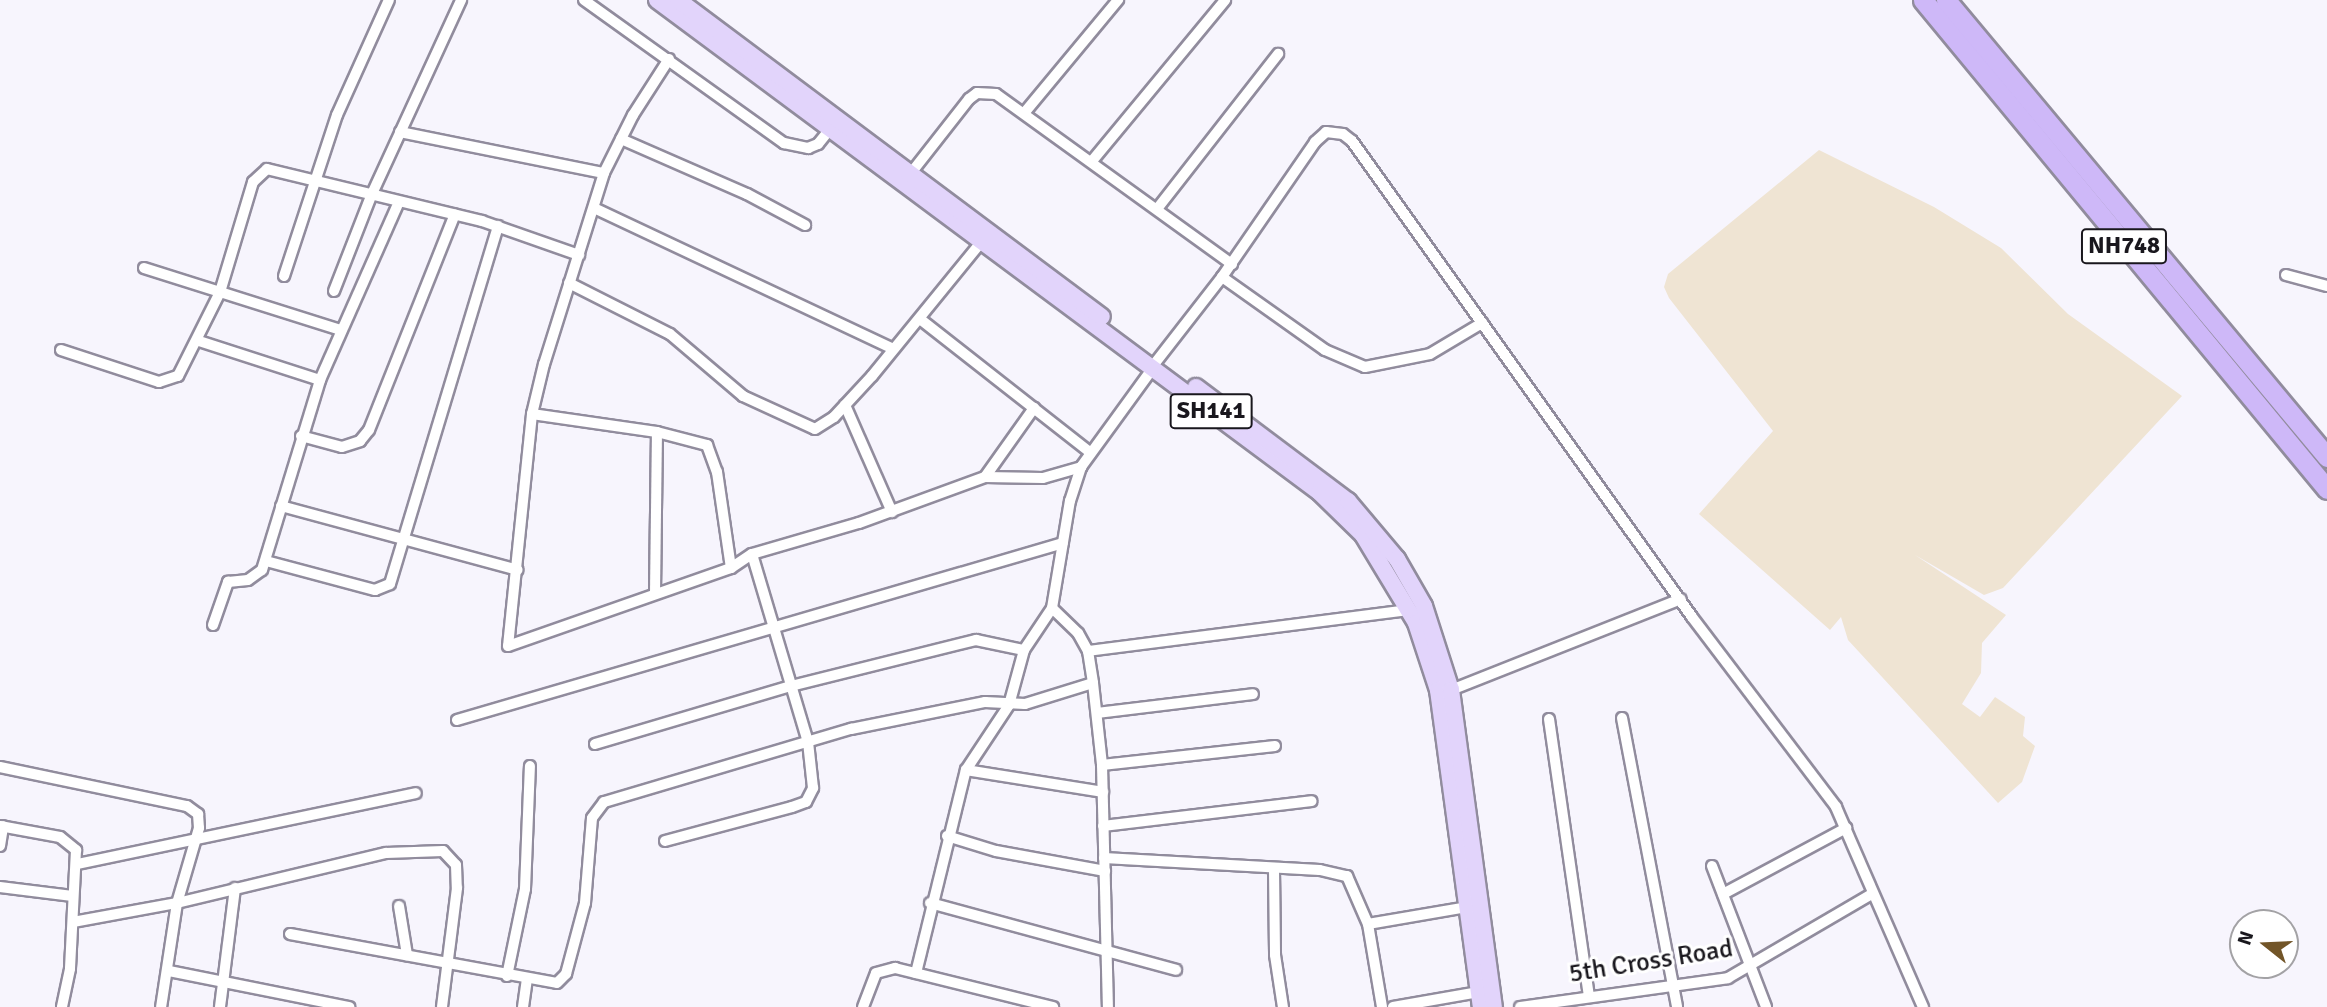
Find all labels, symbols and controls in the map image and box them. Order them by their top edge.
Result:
road number: NH748 [2080,226,2168,267]
road number: SH141 [1169,390,1253,432]
north arrow [2229,909,2299,979]
text: N [2232,928,2259,948]
street label: 5th Cross Road [1567,934,1735,990]

